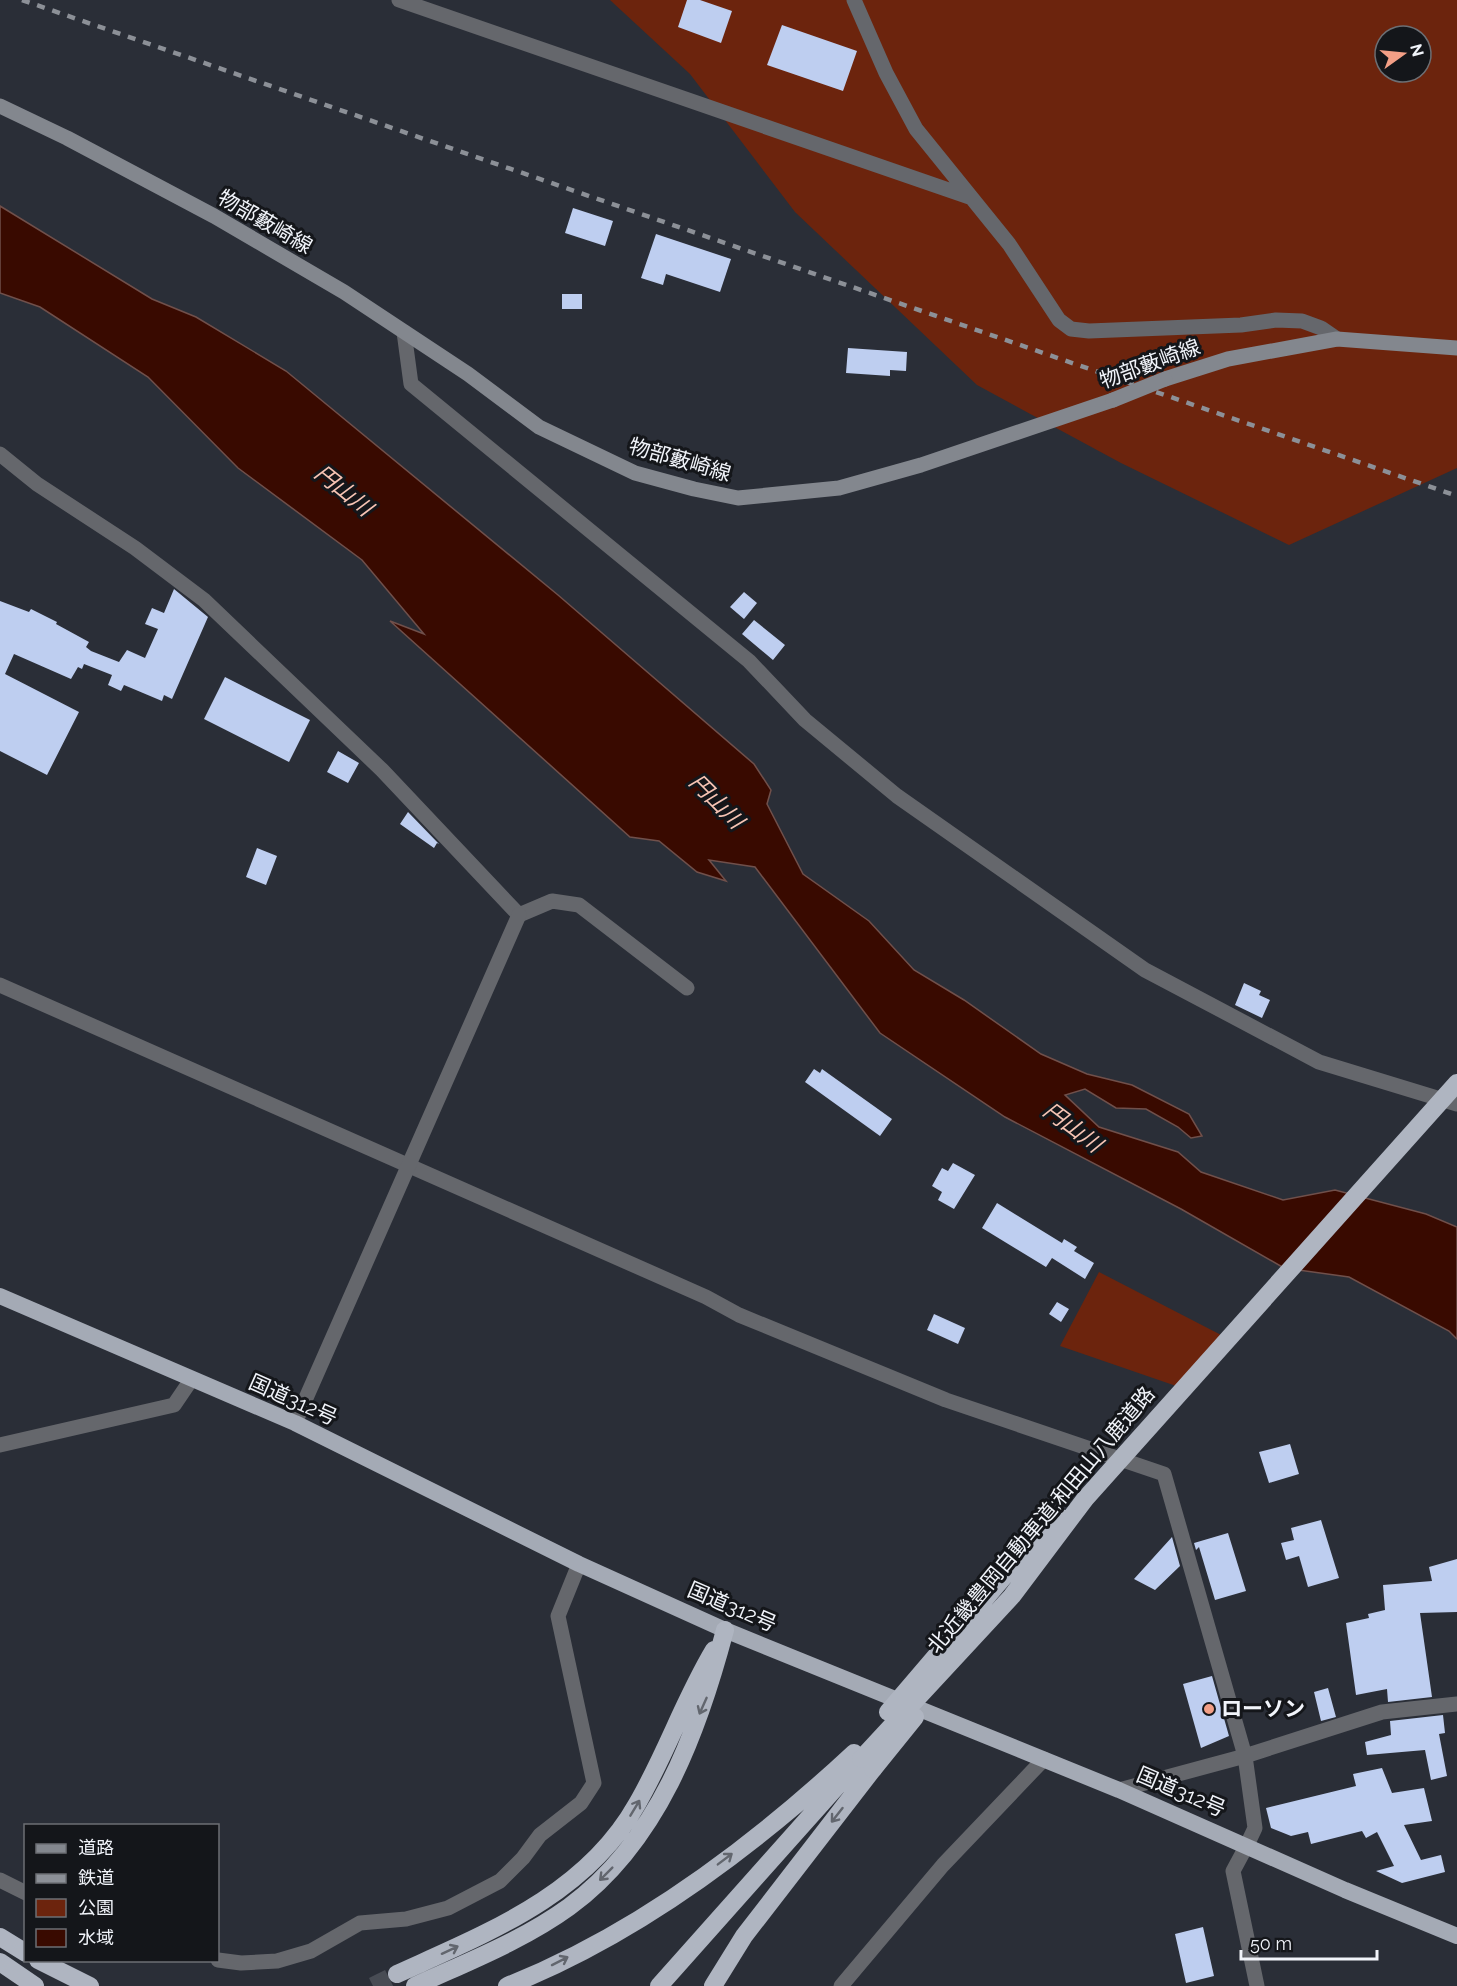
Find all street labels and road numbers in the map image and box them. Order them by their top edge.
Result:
street label: 物部藪崎線 [214,184,317,259]
street label: 物部藪崎線 [1096,334,1203,393]
street label: 物部藪崎線 [626,433,734,486]
street label: 国道312号 [245,1369,341,1430]
street label: 北近畿豊岡自動車道;和田山八鹿道路 [922,1381,1160,1658]
street label: 国道312号 [684,1577,780,1636]
street label: 国道312号 [1133,1762,1229,1821]

